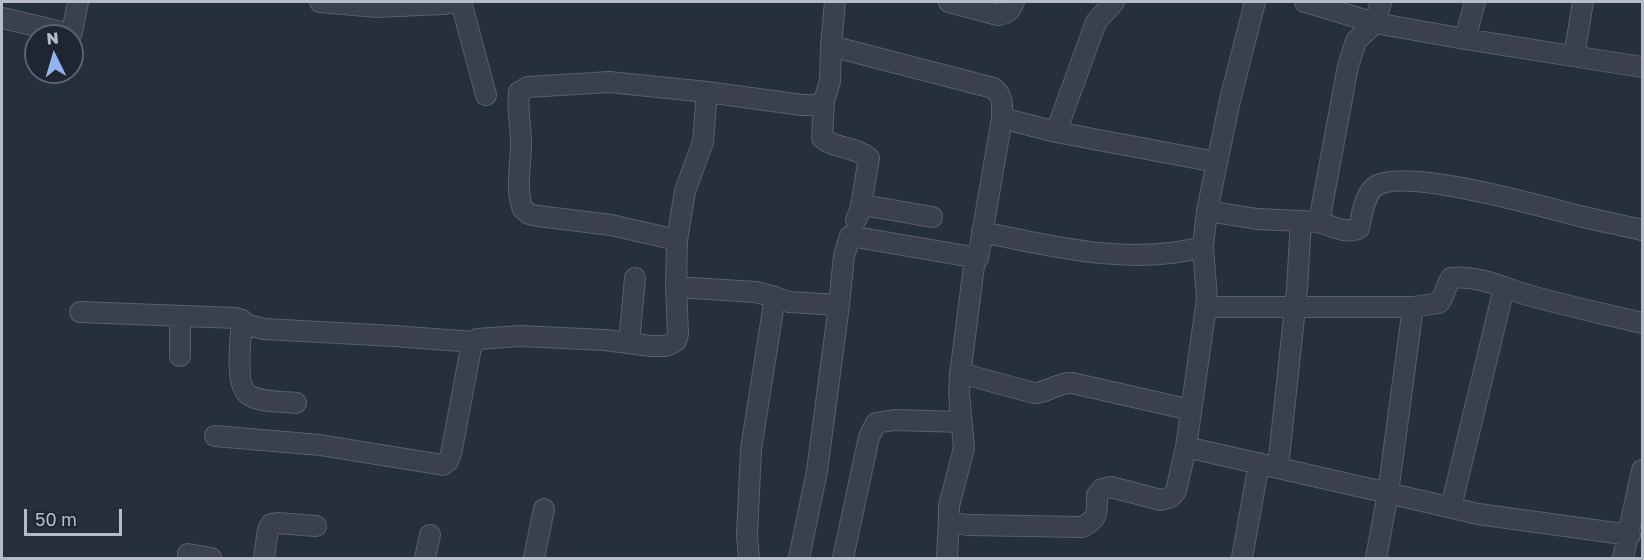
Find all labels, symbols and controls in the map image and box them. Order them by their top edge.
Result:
north arrow [24,24,84,84]
text: N [46,28,60,49]
scale bar [27,497,124,535]
text: 50 m [35,508,77,530]

